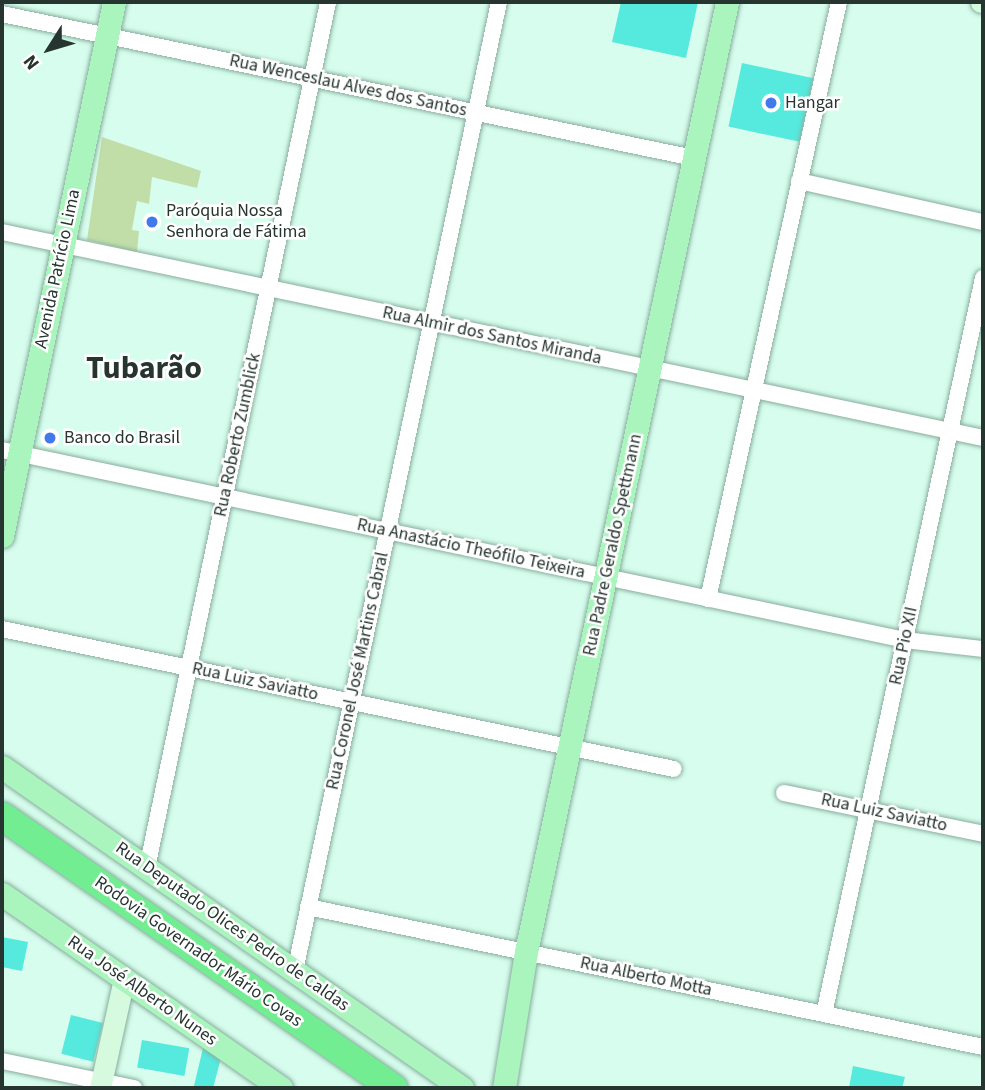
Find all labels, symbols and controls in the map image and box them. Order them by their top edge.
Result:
north arrow [14,14,84,84]
text: N [17,49,46,75]
street label: Rua Wenceslau Alves dos Santos [227,50,469,122]
place label: Hangar [785,92,840,114]
marker: Hangar [763,95,779,111]
street label: Avenida Patrício Lima [31,188,85,350]
place label: Paróquia Nossa Senhora de Fátima [166,201,307,244]
marker: Paróquia Nossa Senhora de Fátima [144,214,160,230]
street label: Rua Almir dos Santos Miranda [380,302,604,370]
district label: Tubarão [86,349,202,387]
street label: Rua Roberto Zumblick [210,351,266,519]
place label: Banco do Brasil [64,427,180,449]
marker: Banco do Brasil [42,430,58,446]
street label: Rua Padre Geraldo Spettmann [579,432,647,658]
street label: Rua Anastácio Theófilo Teixeira [355,514,587,584]
street label: Rua Coronel José Martins Cabral [322,550,394,792]
street label: Rua Pio XII [885,605,923,687]
street label: Rua Luiz Saviatto [190,658,320,706]
street label: Rua Luiz Saviatto [819,789,949,837]
street label: Rua Deputado Olices Pedro de Caldas [111,838,353,1016]
street label: Rodovia Governador Mário Covas [90,872,306,1032]
street label: Rua José Alberto Nunes [63,931,221,1051]
street label: Rua Alberto Motta [578,952,714,1002]

